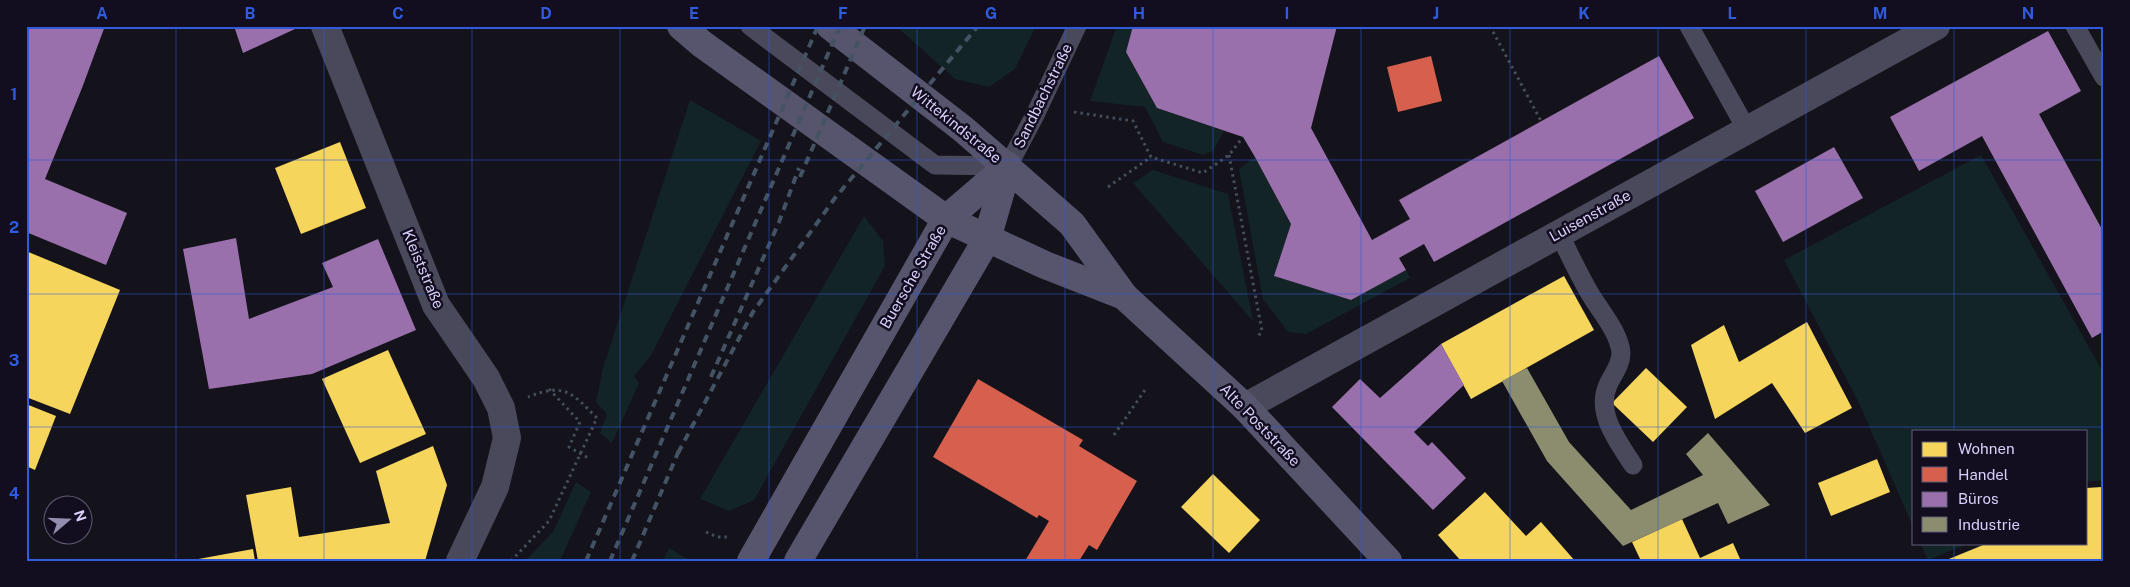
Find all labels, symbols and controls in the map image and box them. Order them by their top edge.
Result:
text: A [96,4,108,23]
text: B [245,4,256,23]
text: C [392,4,404,23]
text: D [540,4,552,23]
text: E [689,4,699,23]
text: F [838,4,848,23]
text: G [985,4,997,23]
text: H [1133,4,1145,23]
text: I [1285,4,1289,23]
text: J [1433,4,1439,23]
text: K [1578,4,1590,23]
text: L [1727,4,1737,23]
text: M [1873,4,1887,23]
text: N [2022,4,2034,23]
street label: Sandbachstraße [1010,41,1075,151]
street label: Wittekindstraße [908,83,1005,166]
text: 1 [11,85,17,104]
street label: Luisenstraße [1546,186,1633,245]
text: 2 [9,218,19,237]
street label: Buersche Straße [876,222,949,331]
street label: Kleiststraße [399,227,448,311]
text: 3 [9,351,19,370]
street label: Alte Poststraße [1217,380,1304,469]
legend [1912,430,2088,544]
text: Wohnen [1958,440,2015,457]
text: Handel [1958,466,2008,483]
text: 4 [9,484,20,503]
text: Büros [1958,490,1999,507]
north arrow [42,494,92,544]
text: N [71,508,90,524]
text: Industrie [1958,516,2020,533]

